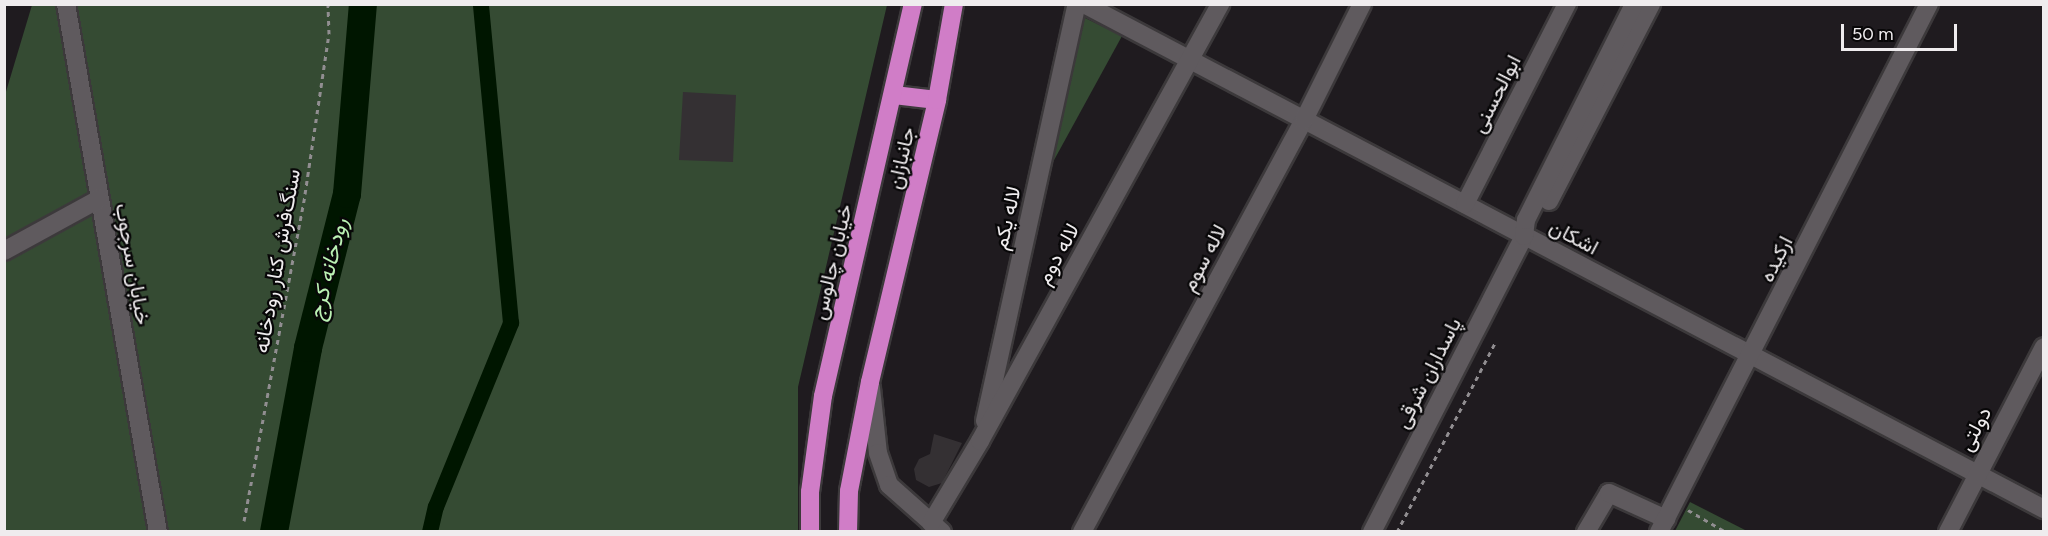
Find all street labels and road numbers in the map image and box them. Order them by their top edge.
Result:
street label: ابوالحسنی [1466,51,1526,137]
street label: جانبازان [882,124,920,192]
street label: سنگ‌فرش کنار رودخانه [248,167,306,355]
street label: لاله یکم [987,184,1027,252]
street label: خیابان سرجوب [110,201,156,327]
street label: خیابان چالوس [806,202,858,322]
street label: اشکان [1545,214,1603,260]
street label: لاله دوم [1031,219,1085,289]
street label: لاله سوم [1176,220,1232,296]
street label: ارکیده [1754,232,1798,286]
street label: پاسداران شرقی [1389,313,1467,433]
street label: دولتی [1953,403,1997,455]

